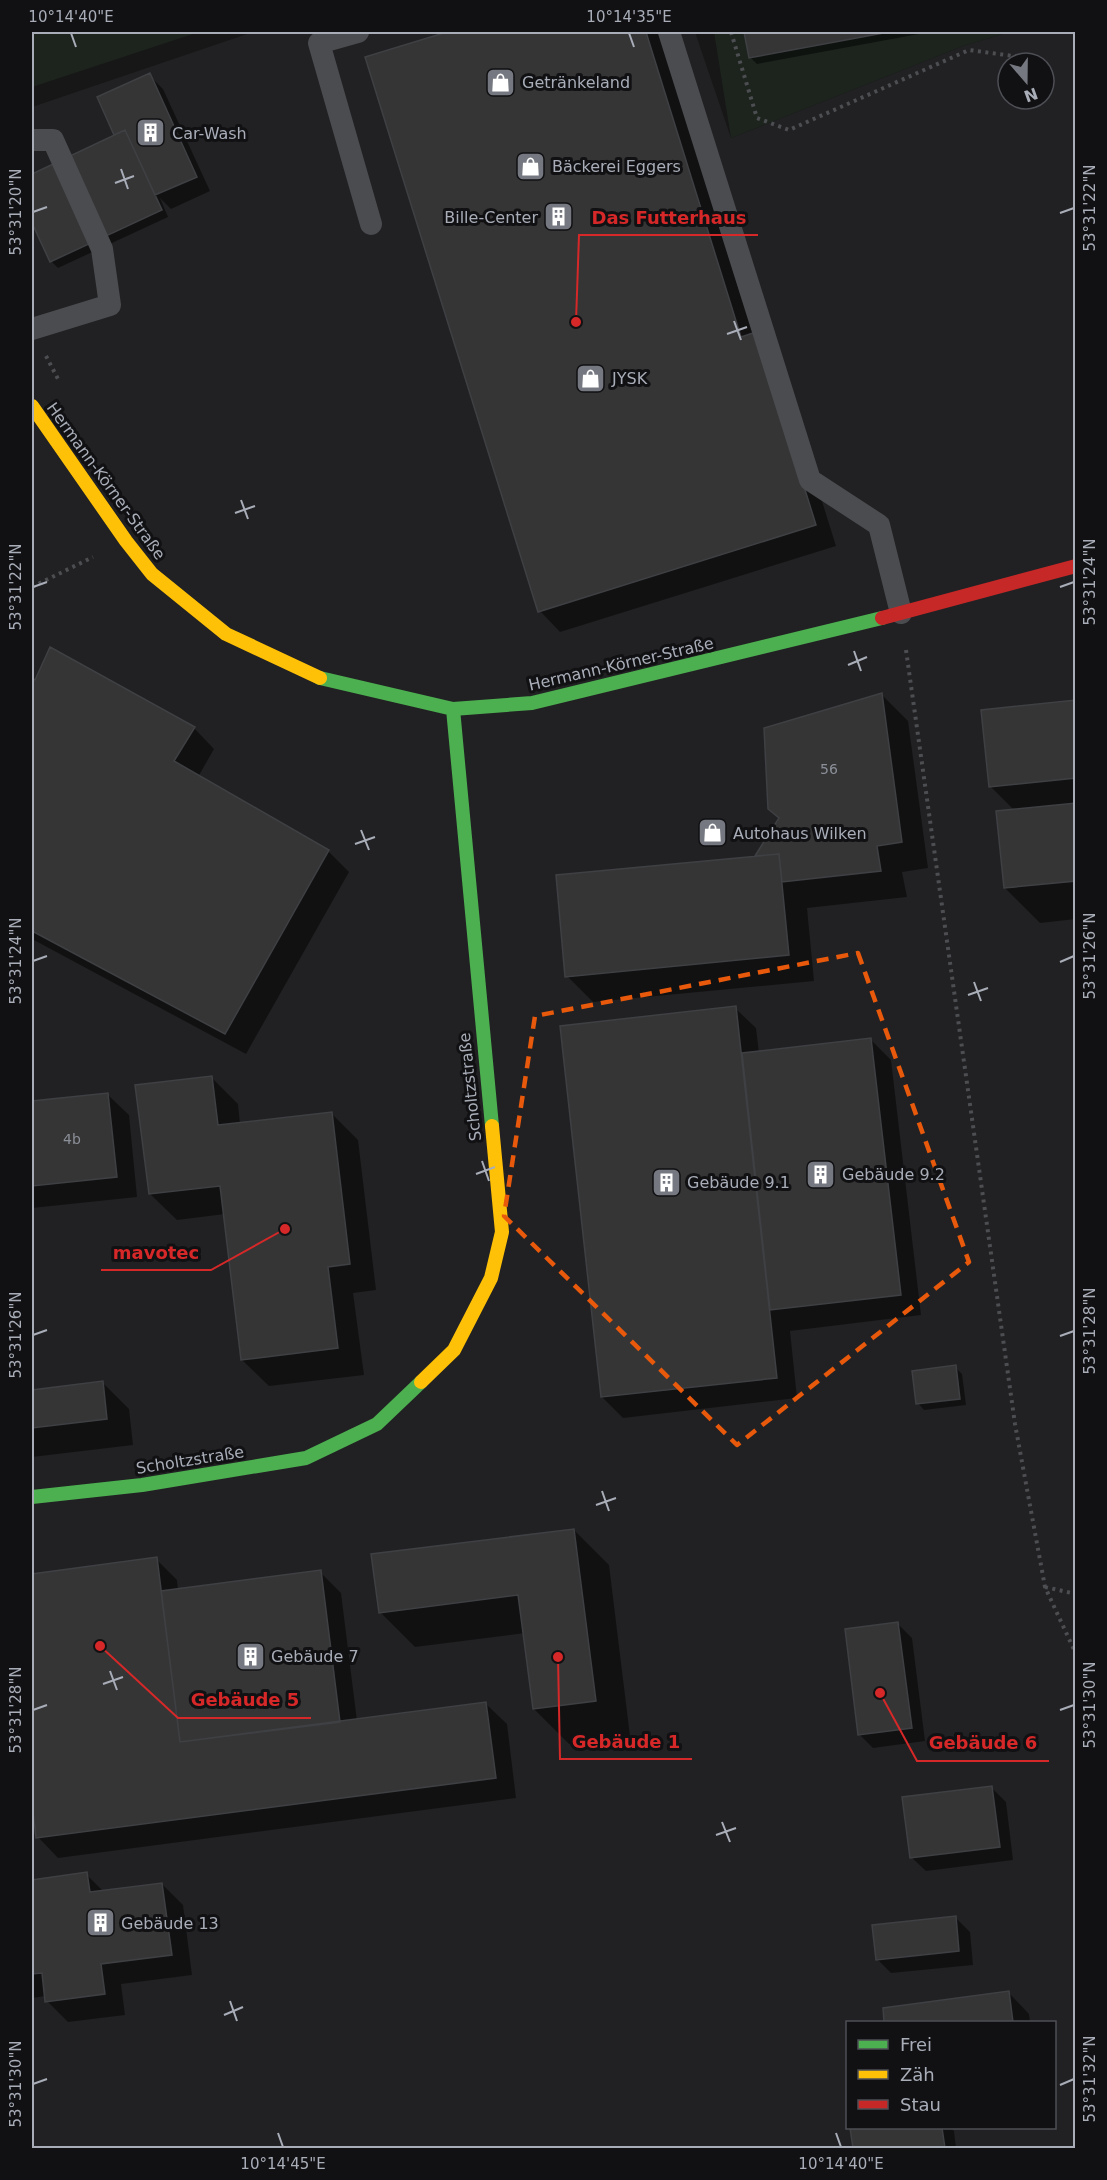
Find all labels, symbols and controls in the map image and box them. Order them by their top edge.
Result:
text: 10°14'40"E [28,8,114,26]
text: 10°14'35"E [586,8,672,26]
north arrow [996,51,1056,111]
shop icon: Getränkeland [485,66,517,98]
place label: Getränkeland [522,73,630,92]
text: N [1021,83,1041,106]
building icon: Car-Wash [135,117,167,149]
place label: Car-Wash [172,124,247,143]
shop icon: Bäckerei Eggers [515,150,547,182]
place label: Bäckerei Eggers [552,157,681,176]
text: 53°31'22"N [1081,164,1099,252]
text: 53°31'20"N [7,168,25,256]
callout: Das Futterhaus [579,199,758,235]
building icon: Bille-Center [543,201,575,233]
text: Das Futterhaus [591,207,747,228]
place label: Bille-Center [444,208,538,227]
shop icon: JYSK [575,362,607,394]
place label: JYSK [611,369,648,388]
street label: Hermann-Körner-Straße [43,399,169,563]
text: 53°31'24"N [1081,538,1099,626]
text: 53°31'22"N [7,543,25,631]
street label: Hermann-Körner-Straße [527,633,715,695]
house number: 56 [820,761,838,777]
shop icon: Autohaus Wilken [696,817,728,849]
place label: Autohaus Wilken [733,824,867,843]
text: 53°31'26"N [1081,912,1099,1000]
text: 53°31'24"N [7,917,25,1005]
street label: Scholtzstraße [455,1032,485,1142]
house number: 4b [63,1131,81,1147]
building icon: Gebäude 9.2 [805,1158,837,1190]
place label: Gebäude 9.2 [842,1165,945,1184]
building icon: Gebäude 9.1 [650,1166,682,1198]
place label: Gebäude 9.1 [687,1173,790,1192]
callout: mavotec [101,1234,211,1270]
text: mavotec [113,1242,199,1263]
text: 53°31'28"N [1081,1287,1099,1375]
text: 53°31'26"N [7,1291,25,1379]
street label: Scholtzstraße [135,1442,245,1478]
building icon: Gebäude 7 [234,1640,266,1672]
place label: Gebäude 7 [271,1647,359,1666]
text: 53°31'30"N [1081,1661,1099,1749]
text: 53°31'28"N [7,1666,25,1754]
callout: Gebäude 5 [178,1682,311,1718]
text: Gebäude 5 [191,1689,299,1710]
callout: Gebäude 1 [560,1723,692,1759]
callout: Gebäude 6 [917,1725,1049,1761]
text: Gebäude 1 [572,1731,680,1752]
text: Gebäude 6 [929,1732,1037,1753]
building icon: Gebäude 13 [84,1907,116,1939]
place label: Gebäude 13 [121,1914,219,1933]
legend [846,2021,1056,2129]
text: Frei [900,2034,932,2055]
text: 53°31'32"N [1081,2035,1099,2123]
text: 53°31'30"N [7,2040,25,2128]
text: Zäh [900,2064,935,2085]
text: Stau [900,2094,941,2115]
text: 10°14'45"E [240,2155,326,2173]
text: 10°14'40"E [798,2155,884,2173]

